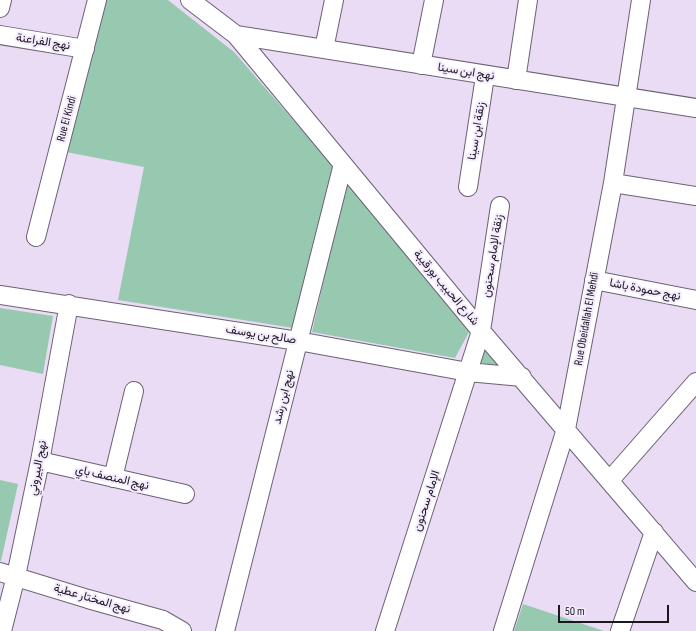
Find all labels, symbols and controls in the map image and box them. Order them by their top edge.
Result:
street label: نهج الفراعنة [15,31,71,53]
street label: نهج ابن سينا [437,60,495,84]
street label: Rue El Kindi [54,95,80,143]
street label: زنقة ابن سينا [465,101,489,161]
street label: زنقة الإمام سحنون [479,213,507,299]
street label: شارع الحبيب بورقيبة [410,247,482,329]
street label: Rue Obeidallah El Mehdi [572,271,602,367]
street label: نهج حمودة باشا [608,276,682,304]
street label: صالح بن يوسف [225,322,297,348]
street label: نهج ابن رشد [270,368,298,426]
street label: نهج البيروني [26,439,50,497]
street label: نهج المنصف باي [74,463,150,493]
street label: الإمام سحنون [410,469,444,533]
street label: نهج المختار عطية [52,581,132,617]
scale bar [560,597,671,623]
text: 50 m [565,604,585,619]

